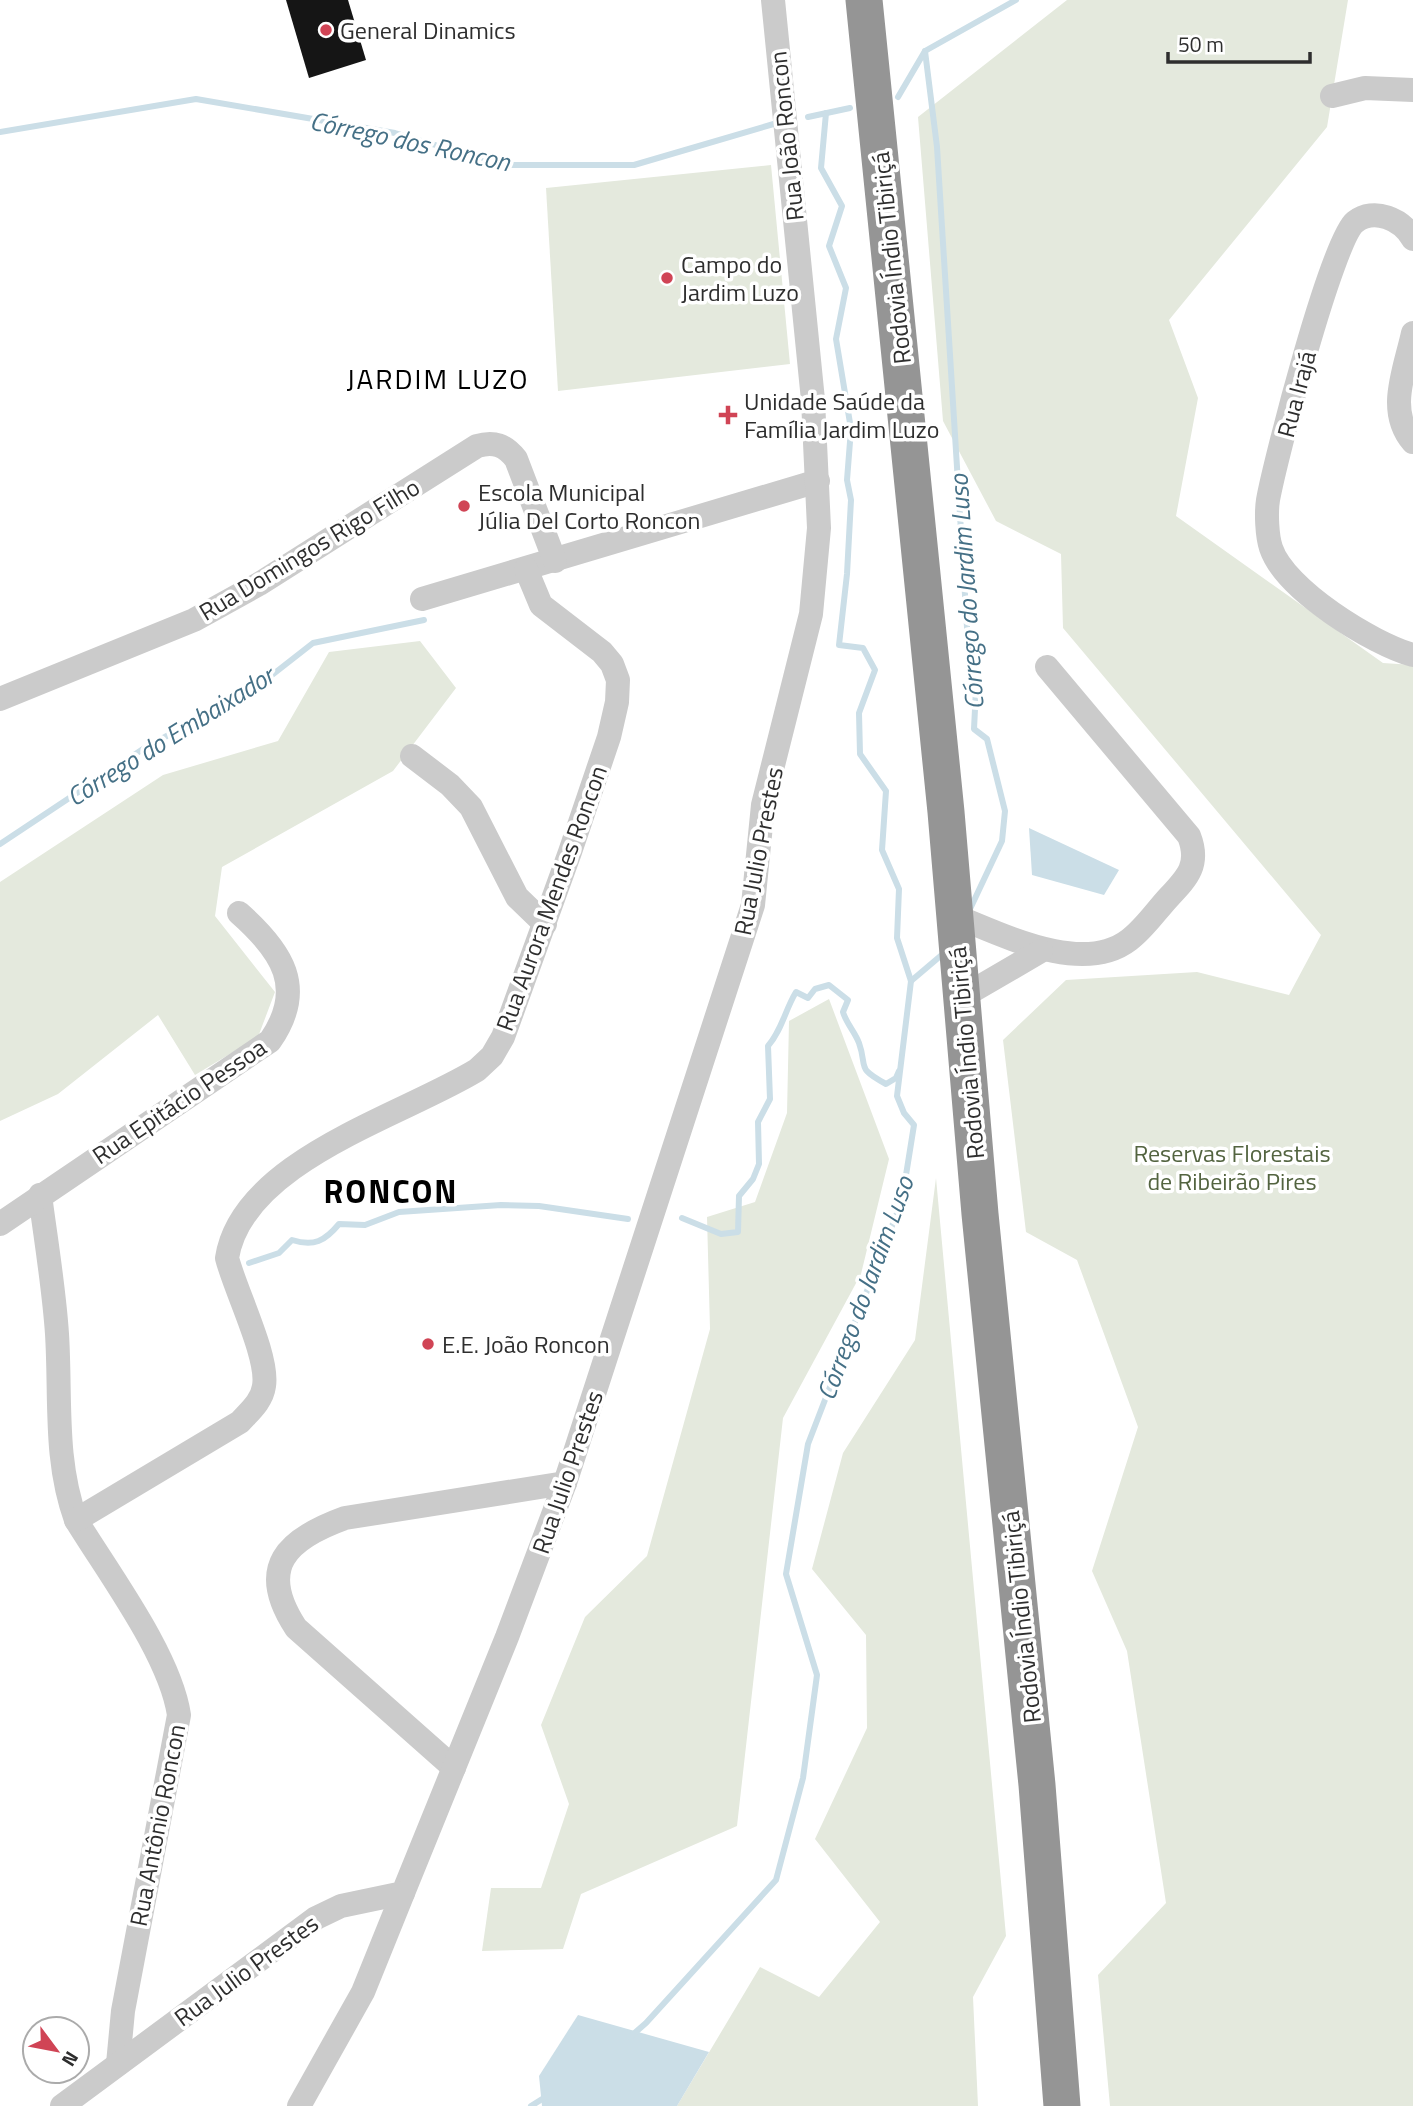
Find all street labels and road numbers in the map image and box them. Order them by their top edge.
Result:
street label: Rua João Roncon [759,49,813,223]
street label: Rodovia Índio Tibiriçá [862,150,920,366]
street label: Rua Irajá [1267,347,1325,441]
street label: Rua Domingos Rigo Filho [192,469,426,629]
street label: Rua Aurora Mendes Roncon [486,760,616,1036]
street label: Rua Julio Prestes [724,764,792,938]
street label: Rodovia Índio Tibiriçá [939,945,993,1161]
street label: Rua Epitácio Pessoa [85,1029,273,1173]
street label: Rua Julio Prestes [522,1386,612,1558]
street label: Rodovia Índio Tibiriçá [992,1509,1050,1725]
street label: Rua Antônio Roncon [120,1721,194,1929]
street label: Rua Julio Prestes [166,1905,326,2035]

